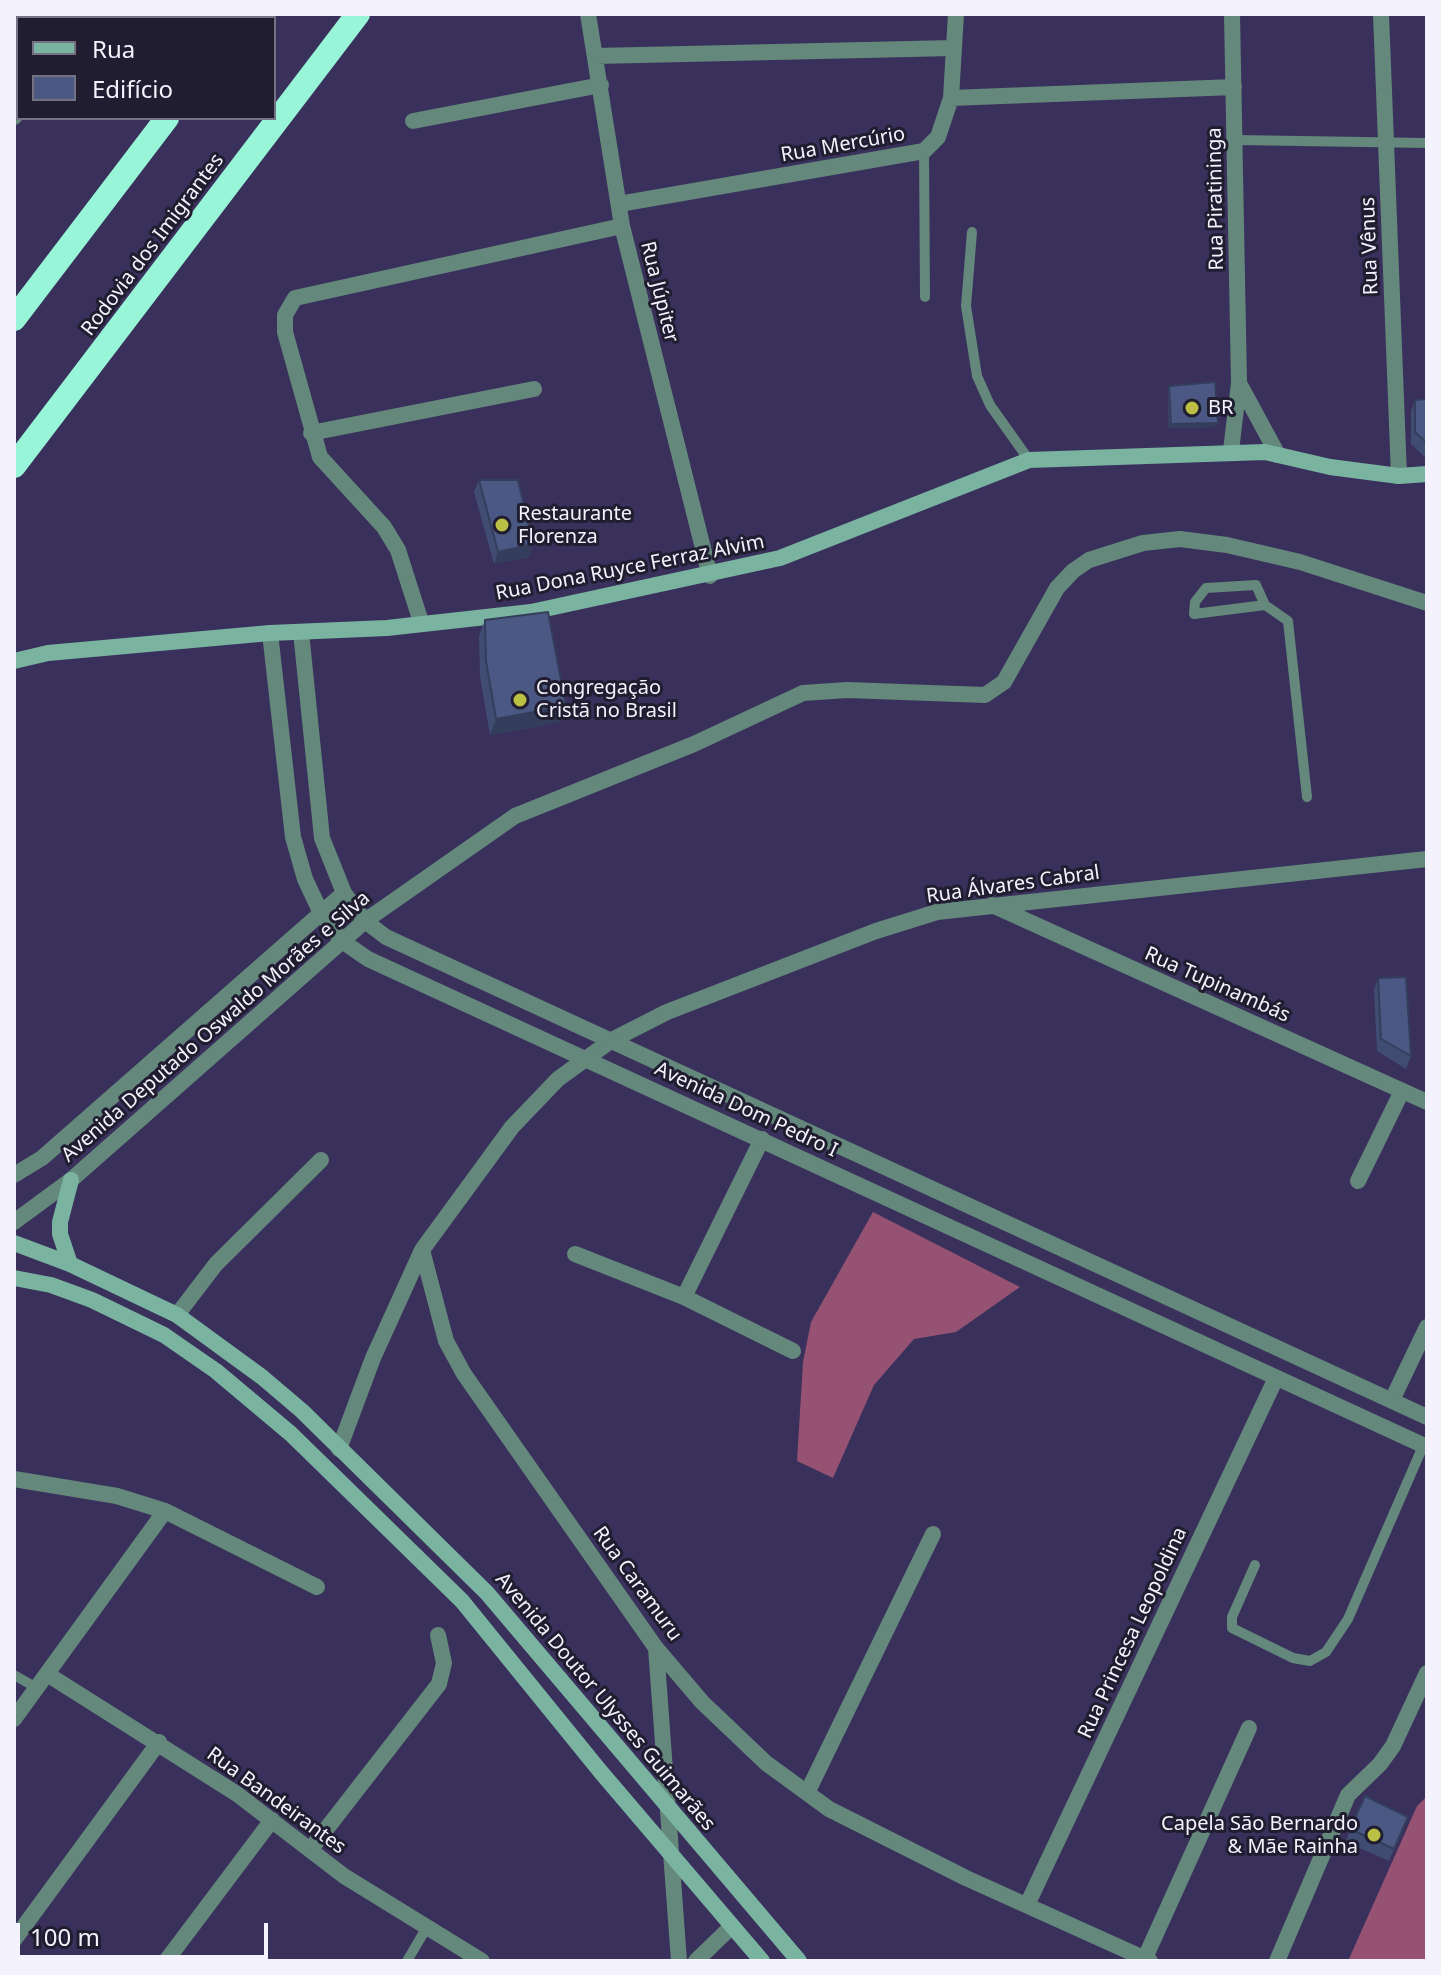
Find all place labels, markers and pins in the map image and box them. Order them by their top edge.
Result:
place label: BR [1208,396,1233,420]
marker: BR [1183,399,1201,417]
place label: Restaurante Florenza [518,502,632,549]
marker: Restaurante Florenza [493,516,511,534]
place label: Congregação Cristã no Brasil [536,676,677,723]
marker: Congregação Cristã no Brasil [511,691,529,709]
place label: Capela São Bernardo & Mãe Rainha [1161,1812,1358,1859]
marker: Capela São Bernardo & Mãe Rainha [1365,1826,1383,1844]

